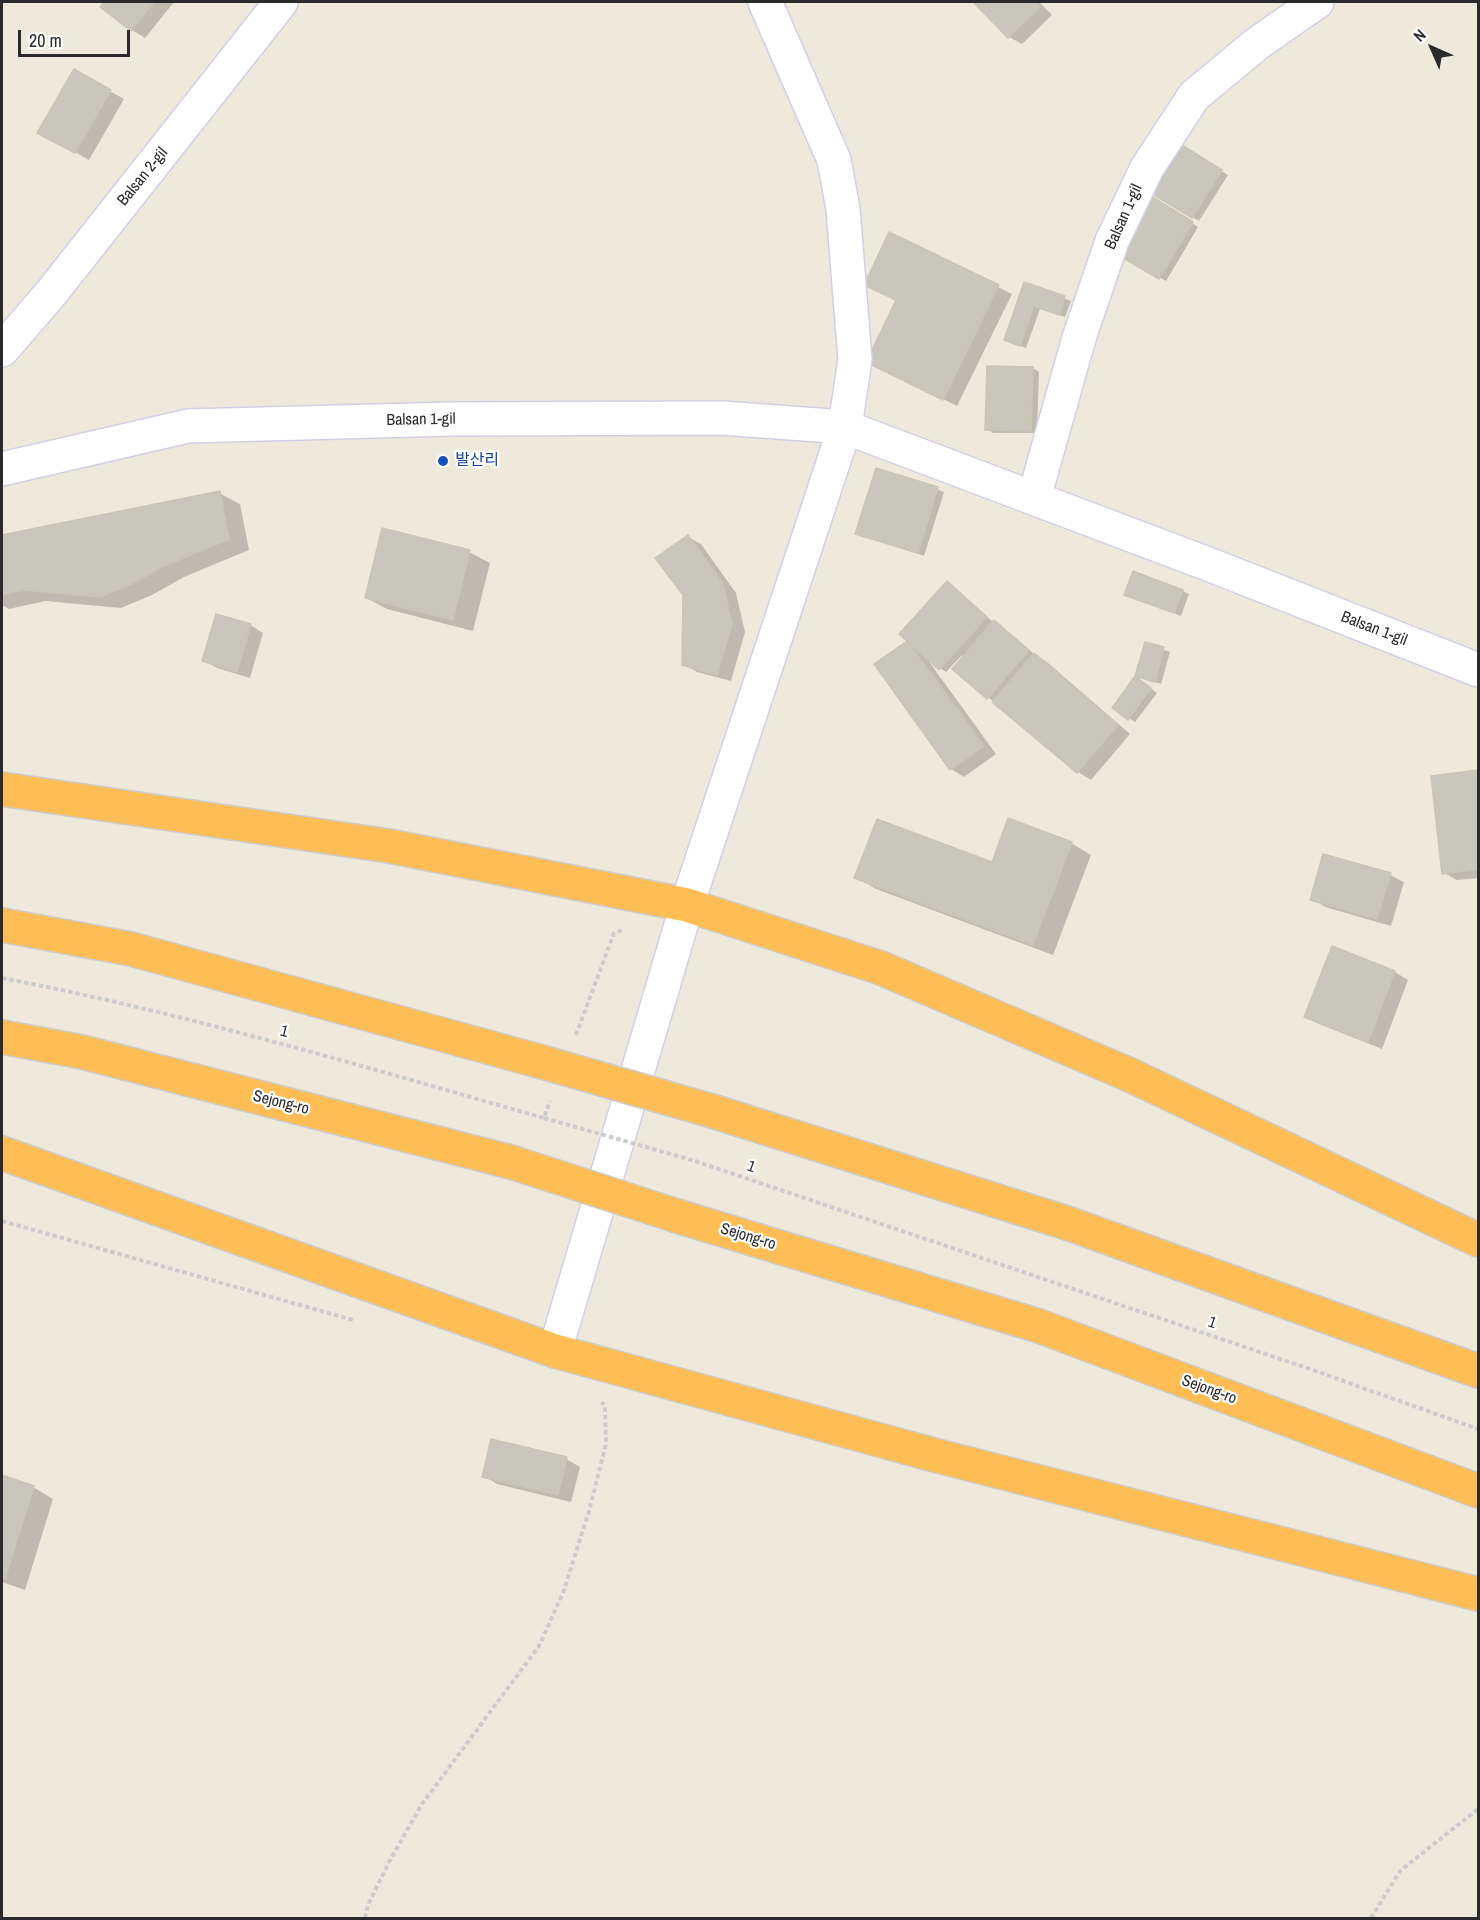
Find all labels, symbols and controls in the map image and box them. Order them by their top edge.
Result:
scale bar [21,18,134,56]
north arrow [1402,18,1462,78]
text: N [1408,24,1430,46]
text: 20 m [29,28,62,53]
street label: Balsan 2-gil [114,144,172,210]
street label: Balsan 1-gil [1101,181,1147,253]
street label: Balsan 1-gil [386,410,456,430]
place label: 발산리 [455,451,499,471]
marker: 발산리 [436,454,450,468]
street label: Balsan 1-gil [1338,608,1410,650]
street label: 1 [278,1022,290,1042]
street label: Sejong-ro [251,1087,311,1119]
street label: 1 [744,1157,758,1177]
street label: Sejong-ro [718,1220,778,1254]
street label: 1 [1205,1313,1219,1333]
street label: Sejong-ro [1179,1371,1239,1409]

